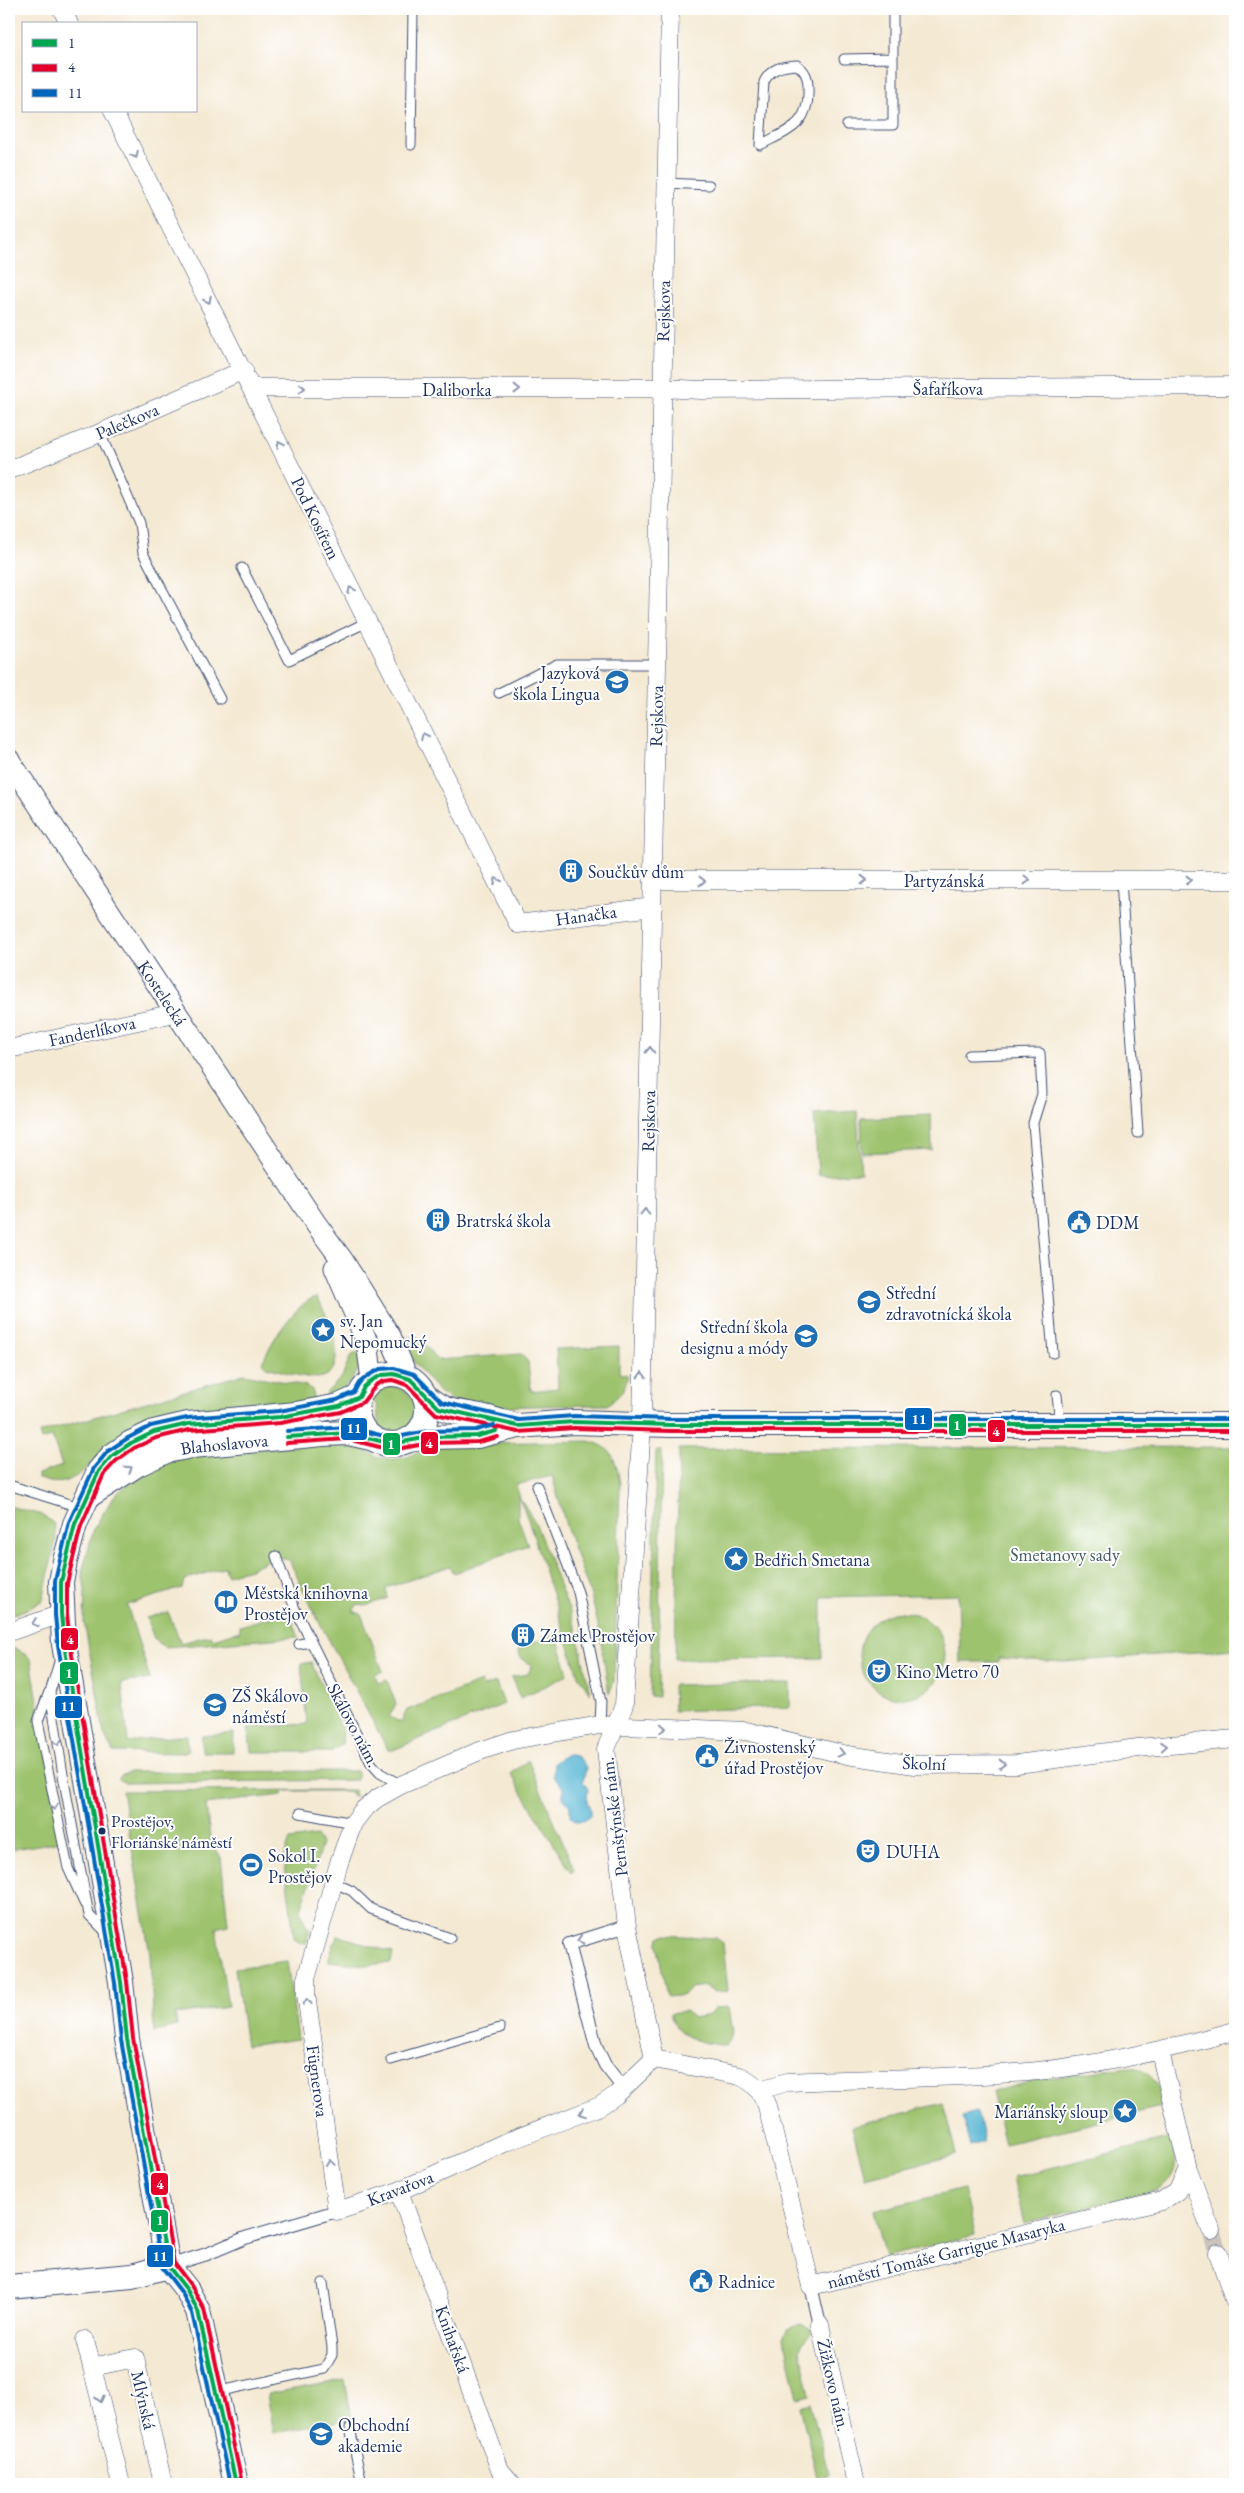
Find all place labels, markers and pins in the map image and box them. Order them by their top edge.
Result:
place label: Jazyková škola Lingua [513,661,601,705]
school or university icon: Jazyková škola Lingua [604,669,630,695]
building icon: Součkův dům [558,858,584,884]
place label: Součkův dům [588,860,684,883]
building icon: Bratrská škola [425,1207,451,1233]
place label: Bratrská škola [456,1209,552,1232]
public building icon: DDM [1066,1209,1092,1235]
place label: DDM [1096,1211,1139,1234]
place label: Střední zdravotnícká škola [886,1281,1012,1325]
school or university icon: Střední zdravotnícká škola [856,1289,882,1315]
place label: sv. Jan Nepomucký [340,1309,427,1353]
place label: Střední škola designu a módy [681,1315,789,1359]
place icon: sv. Jan Nepomucký [310,1317,336,1343]
school or university icon: Střední škola designu a módy [793,1323,819,1349]
place icon: Bedřich Smetana [723,1546,749,1572]
place label: Bedřich Smetana [754,1548,871,1571]
place label: Městská knihovna Prostějov [244,1581,369,1625]
library icon: Městská knihovna Prostějov [213,1589,239,1615]
building icon: Zámek Prostějov [510,1622,536,1648]
place label: Zámek Prostějov [540,1624,655,1647]
theatre icon: Kino Metro 70 [866,1658,892,1684]
place label: Kino Metro 70 [896,1660,999,1683]
place label: ZŠ Skálovo náměstí [232,1684,308,1728]
school or university icon: ZŠ Skálovo náměstí [202,1692,228,1718]
place label: Živnostenský úřad Prostějov [724,1735,823,1779]
public building icon: Živnostenský úřad Prostějov [694,1743,720,1769]
place label: Prostějov, Floriánské náměstí [111,1810,233,1853]
marker: Prostějov, Floriánské náměstí [97,1826,107,1836]
theatre icon: DUHA [855,1838,881,1864]
place label: DUHA [886,1840,940,1863]
place label: Sokol I. Prostějov [268,1844,332,1888]
sports icon: Sokol I. Prostějov [238,1852,264,1878]
place icon: Mariánský sloup [1112,2098,1138,2124]
place label: Mariánský sloup [994,2100,1108,2123]
public building icon: Radnice [688,2268,714,2294]
place label: Radnice [718,2270,775,2293]
place label: Obchodní akademie [338,2413,410,2457]
school or university icon: Obchodní akademie [308,2421,334,2447]

